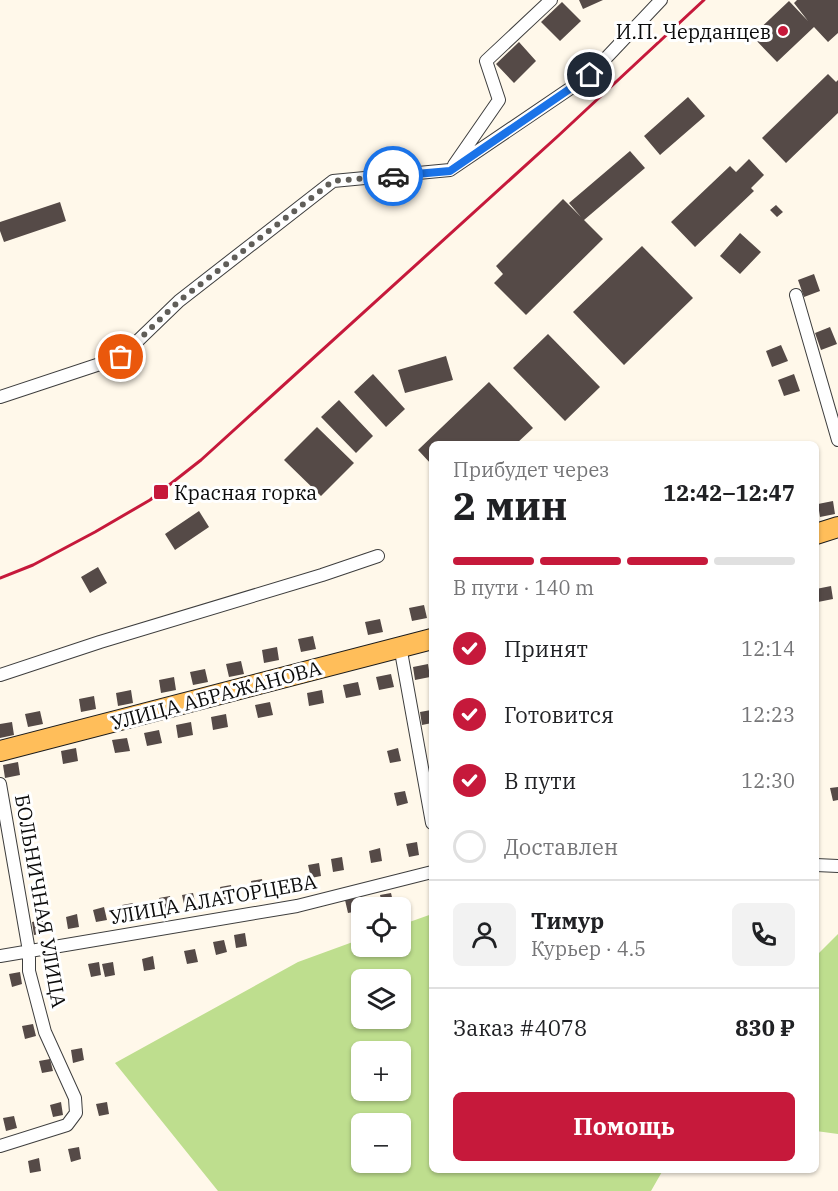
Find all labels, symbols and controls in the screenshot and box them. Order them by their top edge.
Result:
place label: И.П. Черданцев [616,18,771,45]
marker: И.П. Черданцев [776,24,790,38]
pin [564,49,615,100]
icon: home [573,58,606,91]
courier [363,146,423,206]
icon: car [377,160,410,193]
pin [95,331,146,382]
icon: bag [104,340,137,373]
text: Прибудет через [453,456,609,483]
text: 12:42–12:47 [663,478,795,507]
place label: Красная горка [174,479,317,506]
text: 2 мин [453,480,567,531]
marker: Красная горка [152,483,170,501]
text: В пути · 140 m [453,574,594,601]
icon: check [453,632,486,665]
text: Принят [504,634,588,663]
text: 12:14 [741,635,795,662]
street label: УЛИЦА АБРАЖАНОВА [108,654,324,736]
icon: check [453,698,486,731]
text: Готовится [504,700,614,729]
text: 12:23 [741,701,795,728]
icon: check [453,764,486,797]
text: В пути [504,766,576,795]
text: 12:30 [741,767,795,794]
street label: БОЛЬНИЧНАЯ УЛИЦА [9,792,73,1010]
text: Доставлен [504,832,618,861]
street label: УЛИЦА АЛАТОРЦЕВА [107,867,319,931]
map controls [351,897,411,1173]
button: locate [351,897,411,957]
button: person [453,903,516,966]
button: phone [732,903,795,966]
text: Тимур [531,906,604,935]
text: Курьер · 4.5 [531,935,646,962]
button: layers [351,969,411,1029]
text: Заказ #4078 [453,1013,587,1042]
text: 830 ₽ [735,1013,795,1042]
button: + [351,1041,411,1101]
button: Помощь [453,1092,795,1161]
button: − [351,1113,411,1173]

